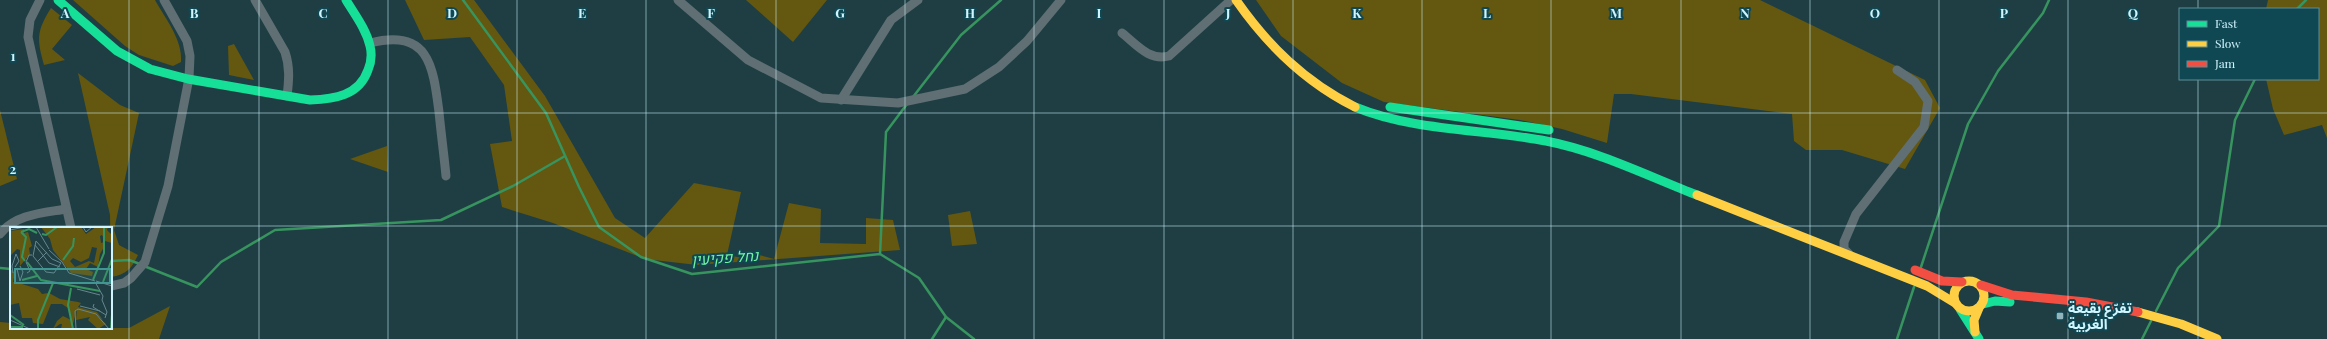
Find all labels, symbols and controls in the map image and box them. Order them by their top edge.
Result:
text: A [60,4,70,21]
text: B [190,4,199,21]
text: C [318,4,328,21]
text: D [447,4,457,21]
text: E [578,4,586,21]
text: F [707,4,715,21]
text: G [835,4,845,21]
text: H [965,4,975,21]
text: I [1097,4,1102,21]
text: J [1225,4,1231,21]
text: K [1352,4,1362,21]
text: L [1483,4,1491,21]
text: M [1610,4,1622,21]
text: N [1740,4,1750,21]
text: O [1870,4,1880,21]
text: P [2000,4,2009,21]
text: Q [2128,4,2139,21]
legend [2179,8,2319,80]
text: Fast [2215,15,2238,31]
text: Slow [2215,35,2241,51]
text: 1 [11,47,16,64]
text: Jam [2214,55,2236,71]
text: 2 [10,160,17,177]
inset map [10,227,112,329]
water label: נחל פקיעין [691,245,761,269]
place label: تفرّع بقيعة الغربية [2068,298,2132,333]
marker: تفرّع بقيعة الغربية [2055,311,2065,321]

